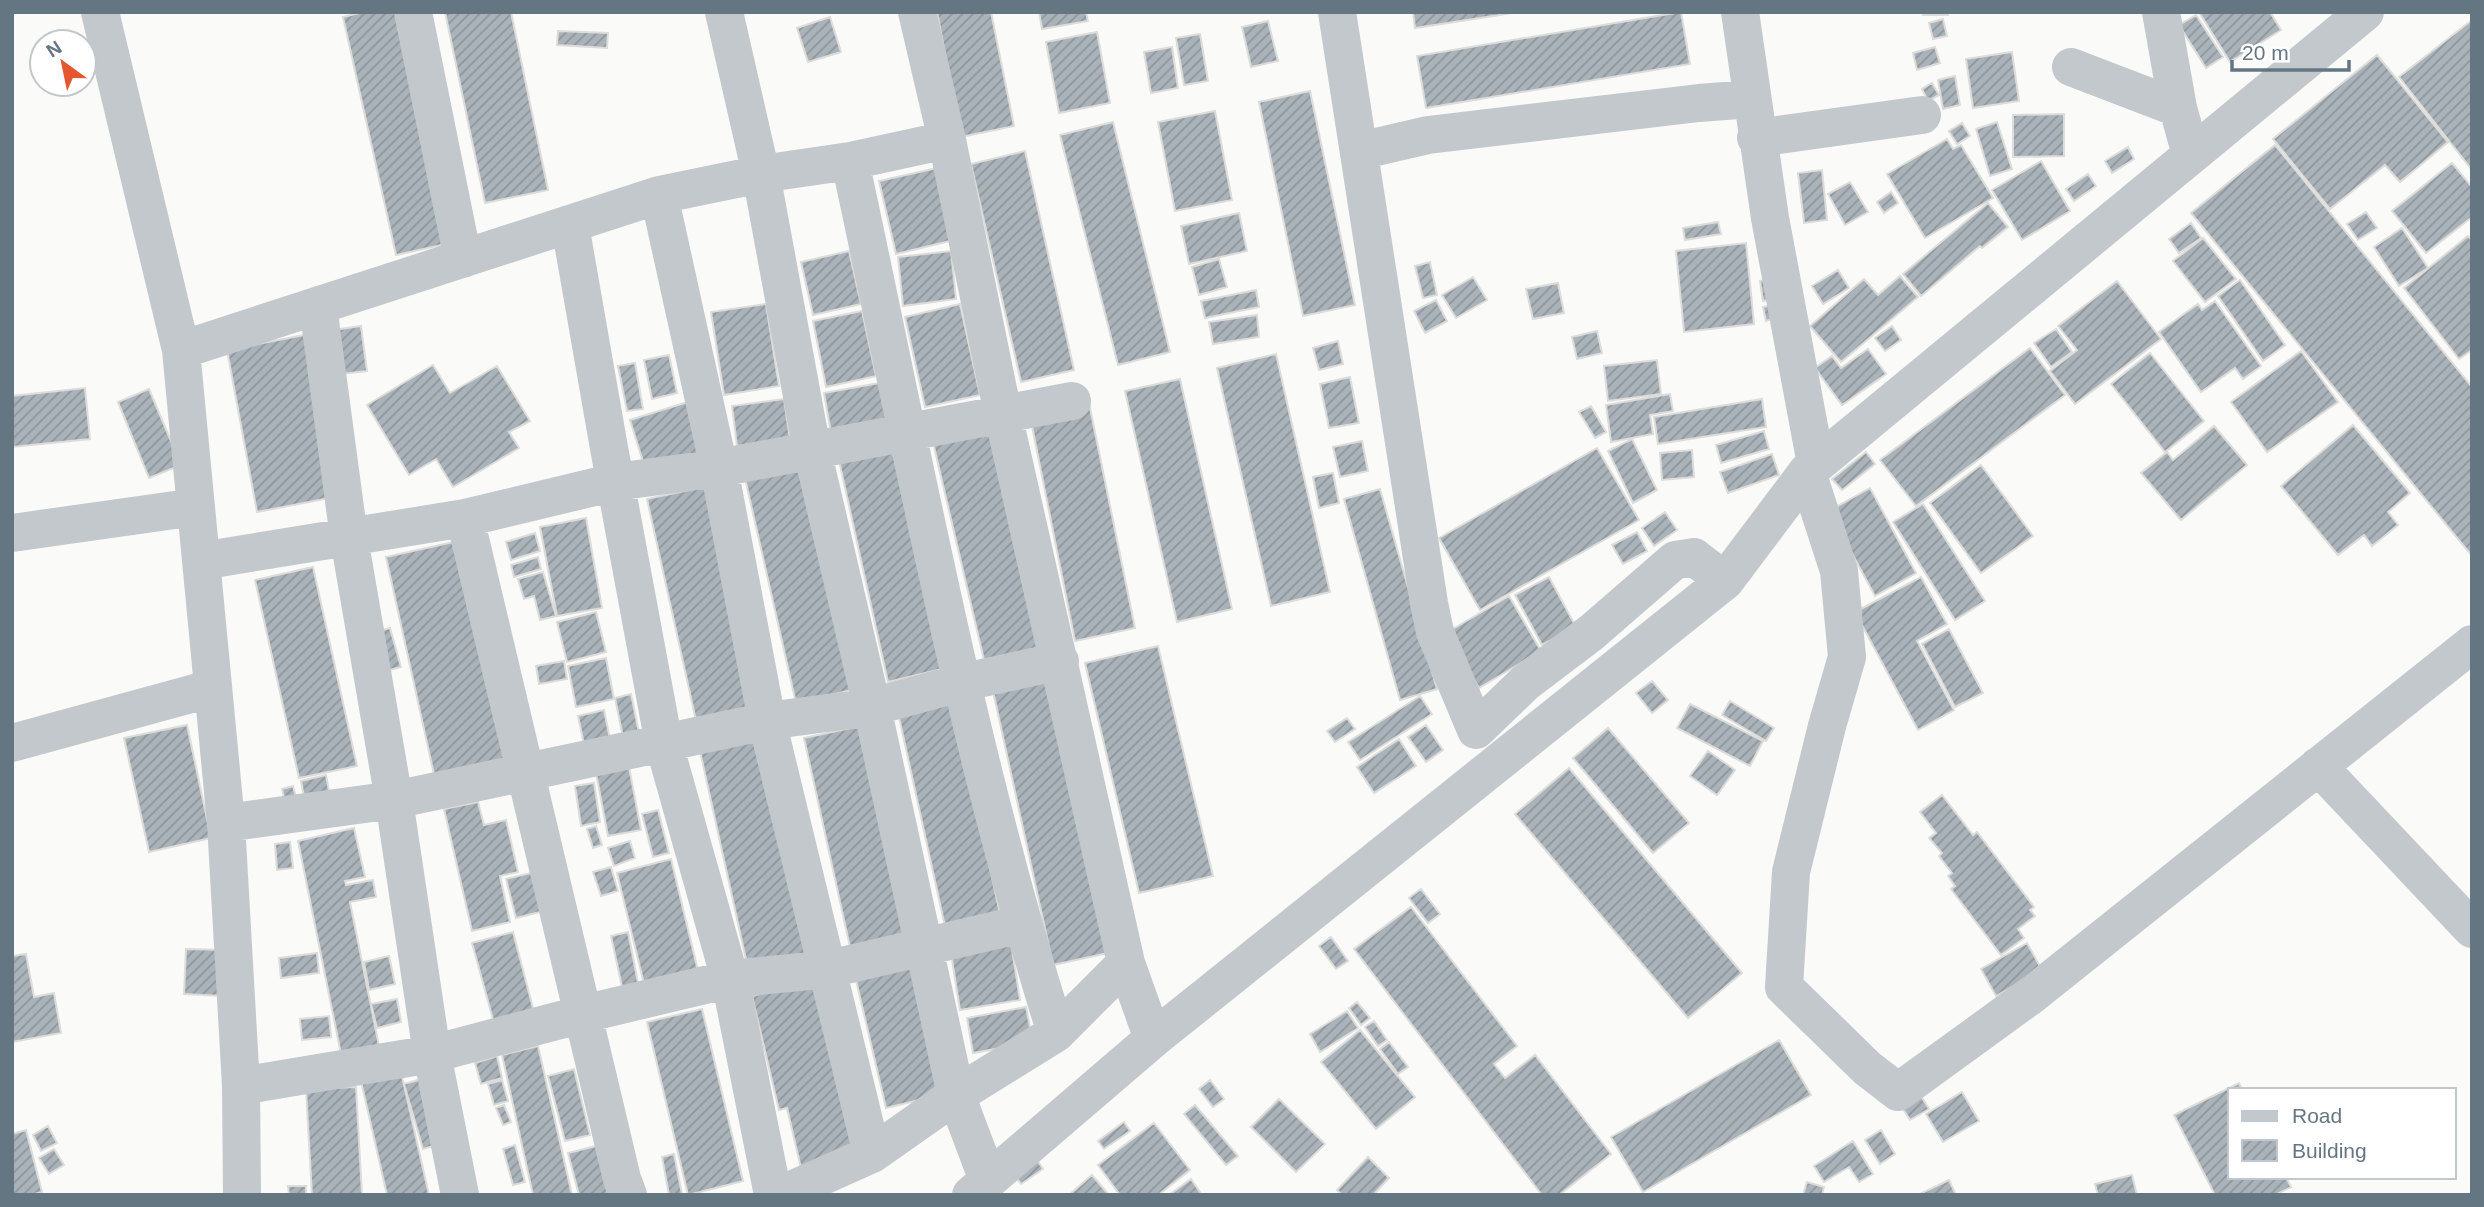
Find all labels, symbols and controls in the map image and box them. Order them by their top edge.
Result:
north arrow [28,28,98,98]
scale bar [2232,28,2349,72]
text: N [43,37,65,62]
text: 20 m [2242,41,2289,64]
legend [2228,1088,2456,1179]
text: Road [2292,1104,2342,1127]
text: Building [2292,1139,2367,1162]

